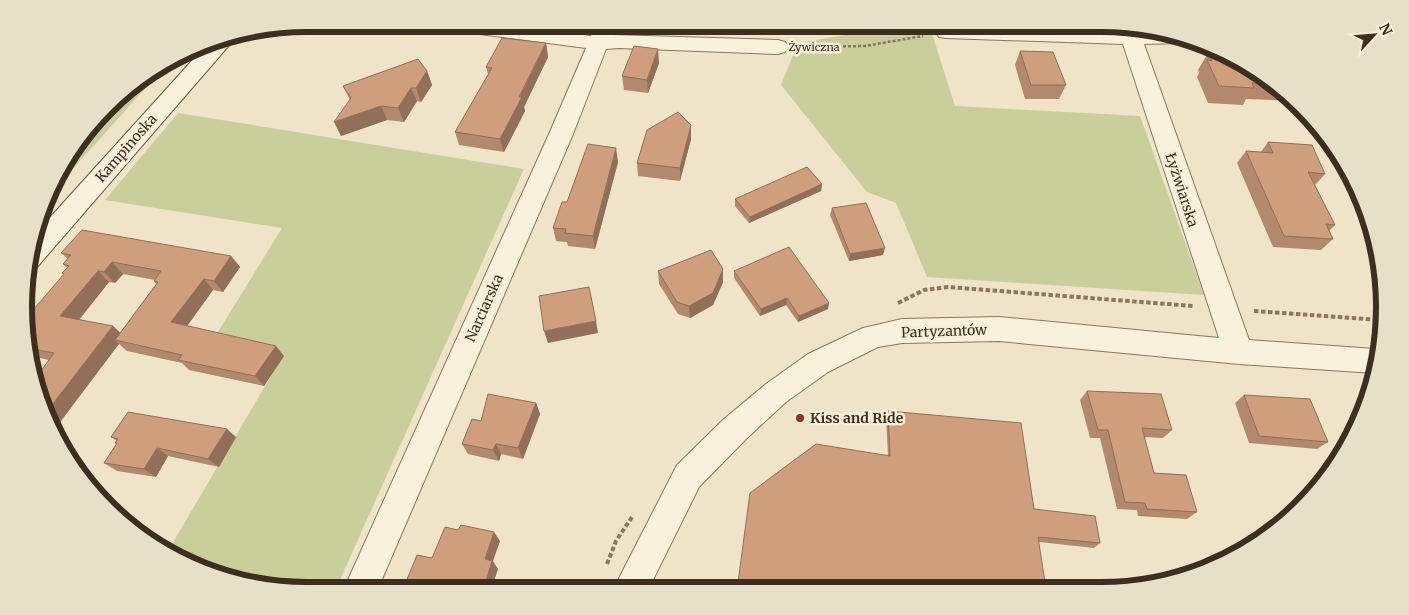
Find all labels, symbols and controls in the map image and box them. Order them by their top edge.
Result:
north arrow [1349,10,1399,60]
text: N [1375,20,1396,38]
street label: Żywiczna [788,40,840,54]
street label: Kampinoska [91,110,161,186]
street label: Łyżwiarska [1162,151,1203,230]
street label: Narciarska [461,271,507,345]
street label: Partyzantów [901,321,987,341]
place label: Kiss and Ride [810,409,904,427]
marker: Kiss and Ride [794,412,806,424]

